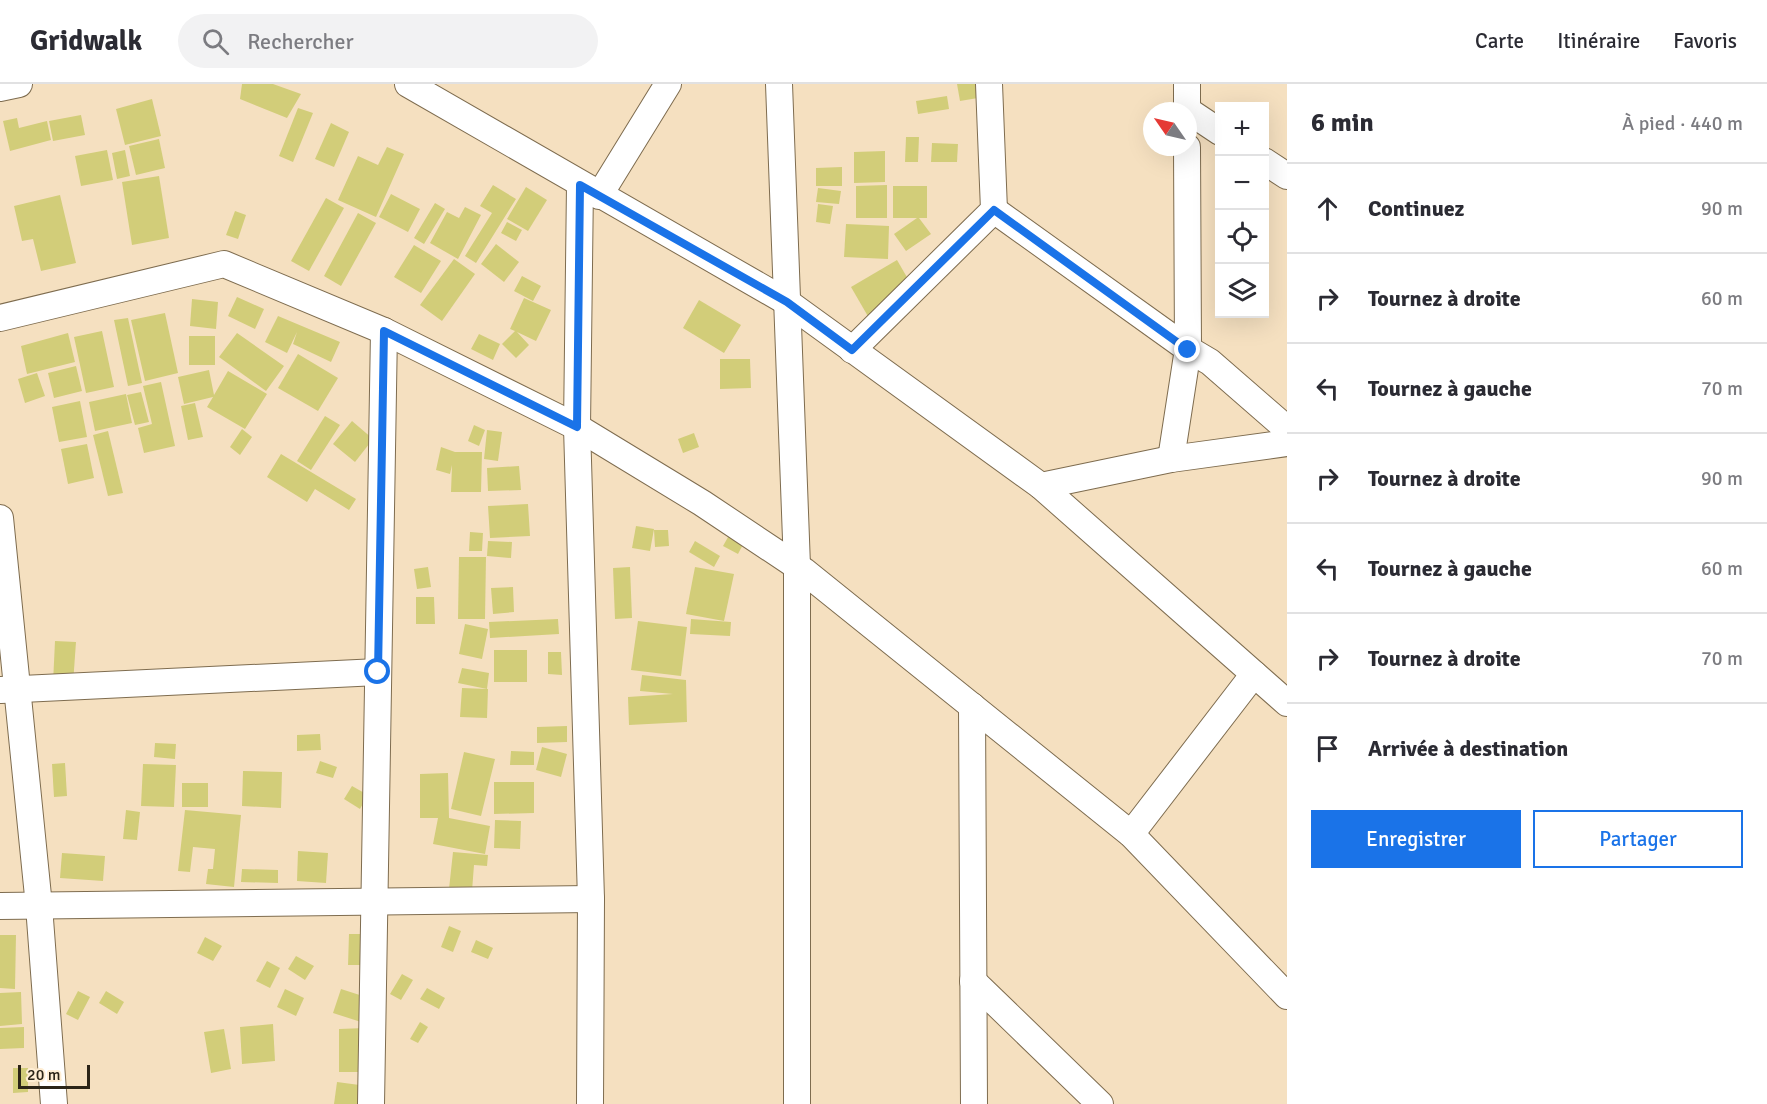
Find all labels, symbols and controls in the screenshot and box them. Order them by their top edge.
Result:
search box [178,14,598,68]
text: Gridwalk [30,24,142,58]
icon: search [199,25,232,58]
text: Rechercher [247,28,354,55]
text: Carte [1475,28,1524,54]
text: Itinéraire [1557,28,1640,54]
text: Favoris [1673,28,1737,54]
north arrow [1143,102,1197,156]
map controls [1215,102,1269,318]
button: + [1215,102,1269,156]
text: 6 min [1311,107,1374,139]
text: À pied · 440 m [1622,111,1743,136]
button: − [1215,156,1269,210]
icon: ahead [1311,192,1344,225]
text: Continuez [1368,195,1464,222]
text: 90 m [1701,196,1743,221]
button: locate [1215,210,1269,264]
button: layers [1215,264,1269,318]
icon: right [1311,282,1344,315]
text: Tournez à droite [1368,285,1521,312]
text: 60 m [1701,286,1743,311]
route end [1174,336,1200,362]
icon: left [1311,372,1344,405]
text: Tournez à gauche [1368,375,1532,402]
text: 70 m [1701,376,1743,401]
icon: right [1311,462,1344,495]
text: Tournez à droite [1368,465,1521,492]
text: 90 m [1701,466,1743,491]
icon: left [1311,552,1344,585]
text: Tournez à gauche [1368,555,1532,582]
text: 60 m [1701,556,1743,581]
icon: right [1311,642,1344,675]
text: Tournez à droite [1368,645,1521,672]
text: 70 m [1701,646,1743,671]
route start [364,658,390,684]
icon: arrive [1311,732,1344,765]
text: Arrivée à destination [1368,735,1568,762]
button: Enregistrer [1311,810,1521,868]
button: Partager [1533,810,1743,868]
scale bar [18,1062,90,1090]
text: 20 m [27,1065,61,1085]

